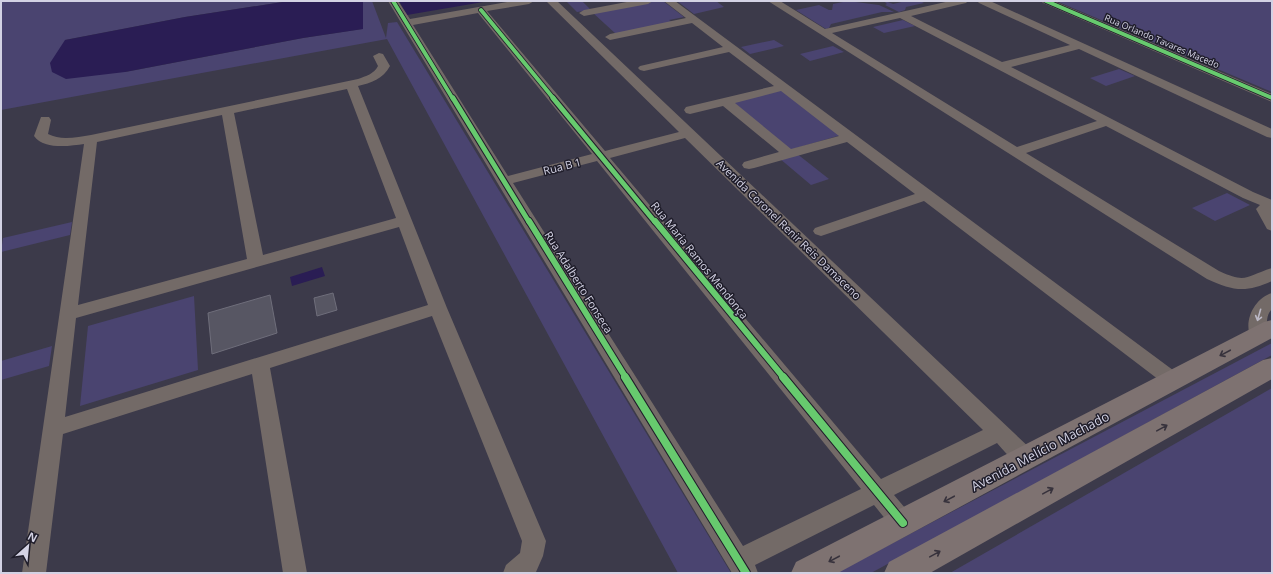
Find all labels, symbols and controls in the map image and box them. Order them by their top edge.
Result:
street label: Rua Orlando Tavares Macedo [1103,11,1221,71]
street label: Rua B 1 [541,154,583,178]
street label: Avenida Coronel Renir Reis Damaceno [713,156,865,303]
street label: Rua Maria Ramos Mendonça [648,198,752,322]
street label: Rua Adalberto Fonseca [541,228,617,336]
one-way arrow [1255,308,1262,321]
one-way arrow [1219,350,1231,357]
street label: Avenida Melício Machado [968,407,1112,495]
one-way arrow [1156,424,1168,431]
one-way arrow [1042,487,1054,494]
one-way arrow [943,495,955,503]
north arrow [8,526,48,566]
text: N [25,528,40,545]
one-way arrow [928,550,940,557]
one-way arrow [828,556,840,563]

